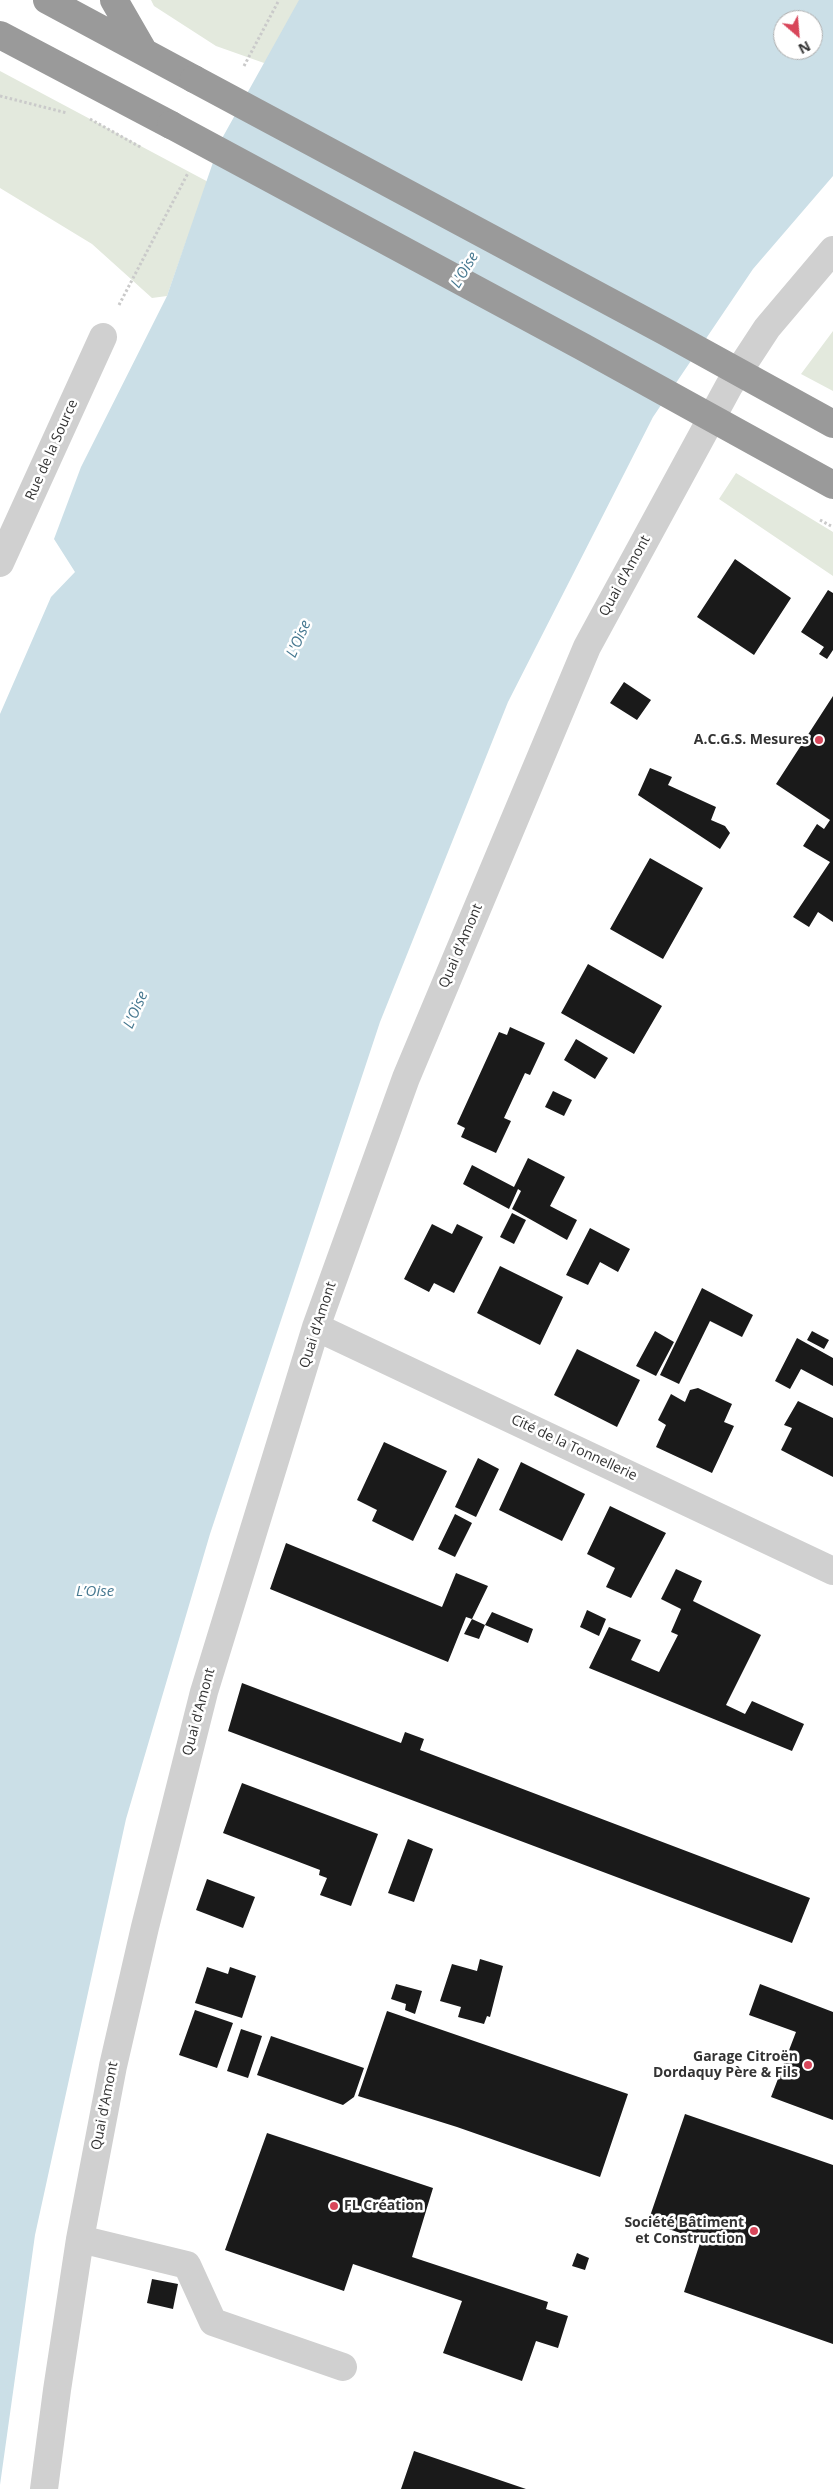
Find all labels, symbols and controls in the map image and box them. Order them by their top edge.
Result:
north arrow [773,10,823,60]
text: N [795,37,814,59]
water label: L'Oise [447,249,483,291]
street label: Rue de la Source [22,397,82,503]
street label: Quai d'Amont [596,533,654,619]
water label: L'Oise [283,618,315,660]
place label: A.C.G.S. Mesures [694,732,809,748]
marker: A.C.G.S. Mesures [813,734,825,746]
street label: Quai d'Amont [436,901,486,991]
water label: L'Oise [120,989,152,1031]
street label: Quai d'Amont [296,1280,340,1370]
street label: Cité de la Tonnellerie [508,1411,640,1485]
water label: L’Oise [76,1583,114,1601]
street label: Quai d'Amont [179,1666,219,1758]
place label: Garage Citroën Dordaquy Père & Fils [653,2049,798,2082]
marker: Garage Citroën Dordaquy Père & Fils [802,2059,814,2071]
street label: Quai d'Amont [88,2060,122,2152]
place label: FL Création [344,2198,423,2214]
marker: FL Création [328,2200,340,2212]
place label: Société Bâtiment et Construction [624,2215,744,2248]
marker: Société Bâtiment et Construction [748,2225,760,2237]

